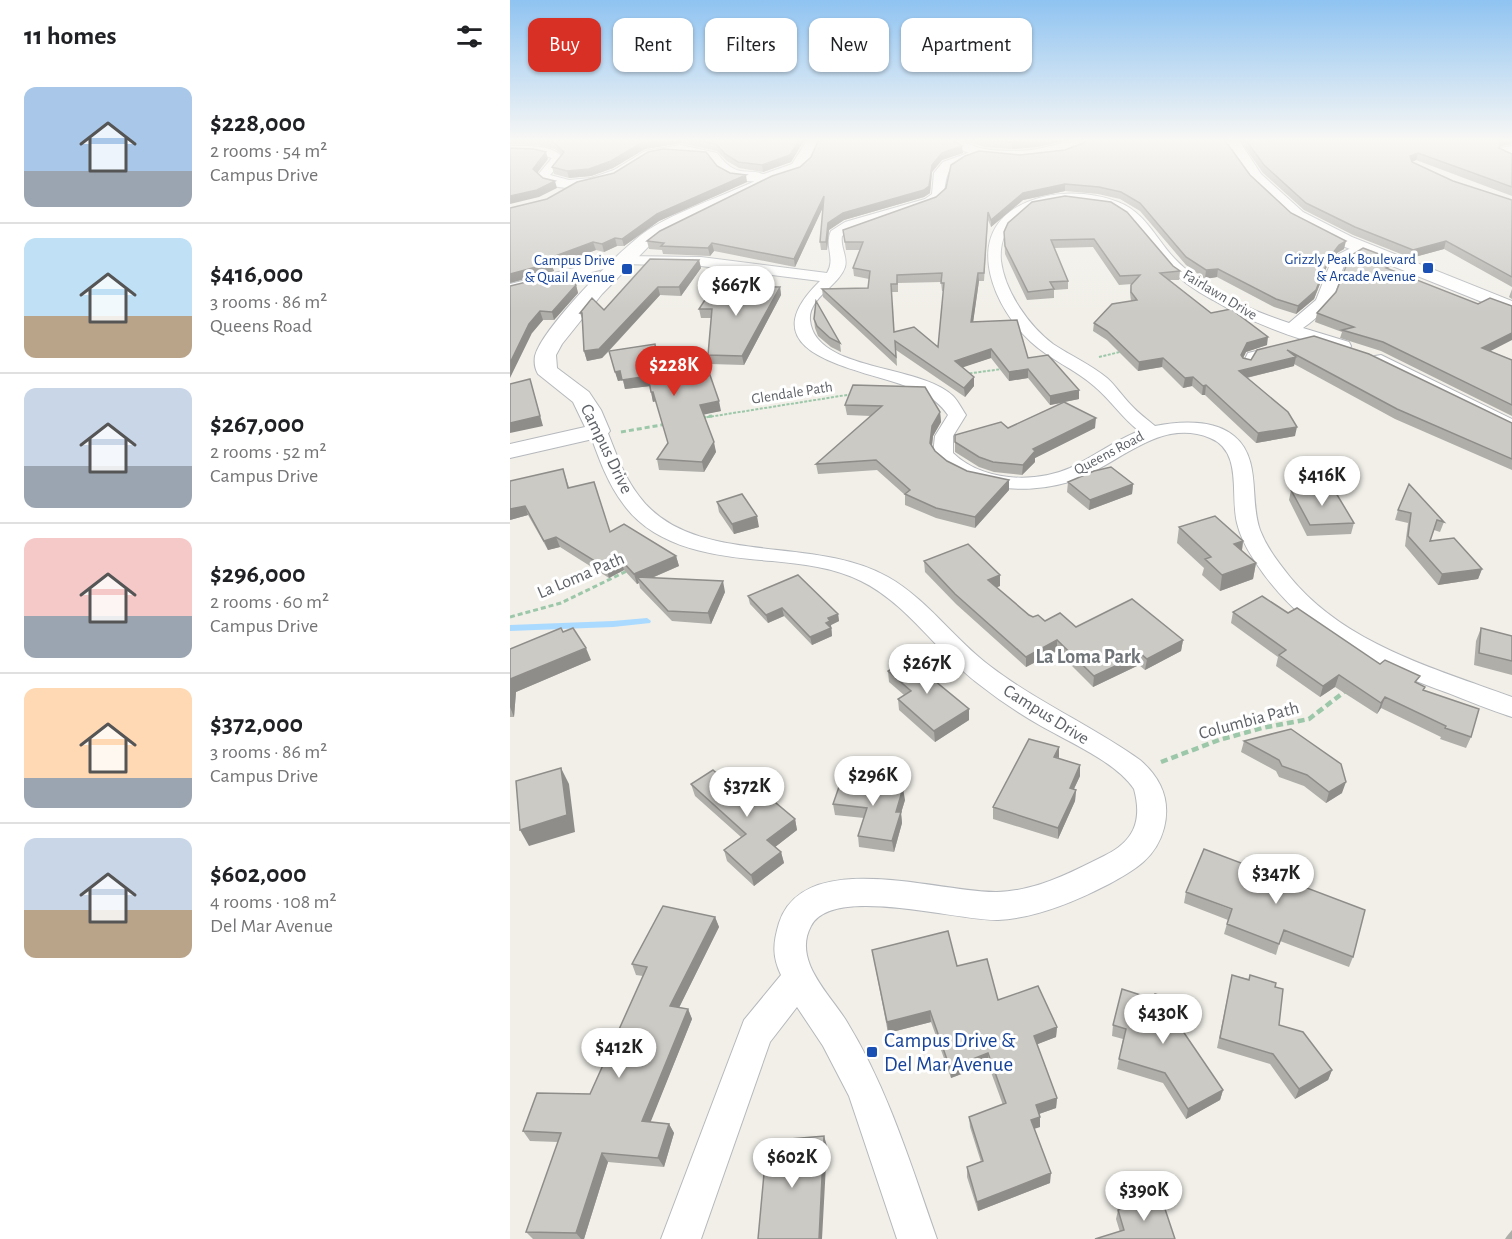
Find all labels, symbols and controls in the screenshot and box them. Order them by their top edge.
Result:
chip: Buy [528,18,601,72]
chip: Rent [613,18,693,72]
chip: Filters [705,18,797,72]
chip: New [809,18,889,72]
chip: Apartment [901,18,1032,72]
icon: filters [453,20,486,53]
text: 11 homes [24,23,116,49]
text: $228,000 [210,110,306,136]
icon: home [72,111,144,183]
text: 2 rooms · 54 m² [210,141,327,161]
text: Campus Drive [210,165,318,185]
place label: Grizzly Peak Boulevard & Arcade Avenue [1285,252,1416,284]
place label: Campus Drive & Quail Avenue [524,253,615,285]
text: $416,000 [210,261,303,287]
marker: Grizzly Peak Boulevard & Arcade Avenue [1421,261,1435,275]
icon: home [72,262,144,334]
marker: Campus Drive & Quail Avenue [620,262,634,276]
pin: $667K [694,266,778,317]
street label: Fairlawn Drive [1180,267,1260,323]
text: $667K [712,275,760,295]
text: 3 rooms · 86 m² [210,292,327,312]
text: Queens Road [210,316,312,336]
pin: $228K [632,346,716,397]
text: $228K [649,355,699,375]
street label: Glendale Path [750,379,834,407]
street label: Campus Drive [577,401,635,497]
text: $267,000 [210,411,304,437]
icon: home [72,412,144,484]
street label: Queens Road [1072,428,1147,478]
text: 2 rooms · 52 m² [210,442,327,462]
pin: $416K [1280,456,1364,507]
text: $416K [1298,465,1346,485]
text: Campus Drive [210,466,318,486]
street label: La Loma Path [535,550,627,602]
text: $296,000 [210,561,306,587]
icon: home [72,562,144,634]
text: 2 rooms · 60 m² [210,592,329,612]
text: Campus Drive [210,616,318,636]
pin: $267K [885,644,969,695]
district label: La Loma Park [1035,647,1141,667]
text: $267K [903,653,951,673]
street label: Campus Drive [1000,682,1092,748]
street label: Columbia Path [1197,699,1301,743]
text: $372,000 [210,711,303,737]
icon: home [72,712,144,784]
text: 3 rooms · 86 m² [210,742,327,762]
pin: $296K [831,756,915,807]
text: $296K [848,765,898,785]
text: Campus Drive [210,766,318,786]
pin: $372K [705,767,789,818]
text: $372K [723,776,771,796]
pin: $347K [1234,854,1318,905]
text: $602,000 [210,861,307,887]
icon: home [72,862,144,934]
text: $347K [1252,863,1300,883]
text: 4 rooms · 108 m² [210,892,337,912]
text: Del Mar Avenue [210,916,333,936]
pin: $430K [1121,994,1205,1045]
text: $430K [1138,1003,1188,1023]
pin: $412K [577,1028,661,1079]
place label: Campus Drive & Del Mar Avenue [884,1030,1016,1075]
text: $412K [595,1037,643,1057]
marker: Campus Drive & Del Mar Avenue [865,1045,879,1059]
pin: $602K [750,1138,834,1189]
text: $602K [767,1147,817,1167]
pin: $390K [1102,1171,1186,1222]
text: $390K [1119,1180,1169,1200]

